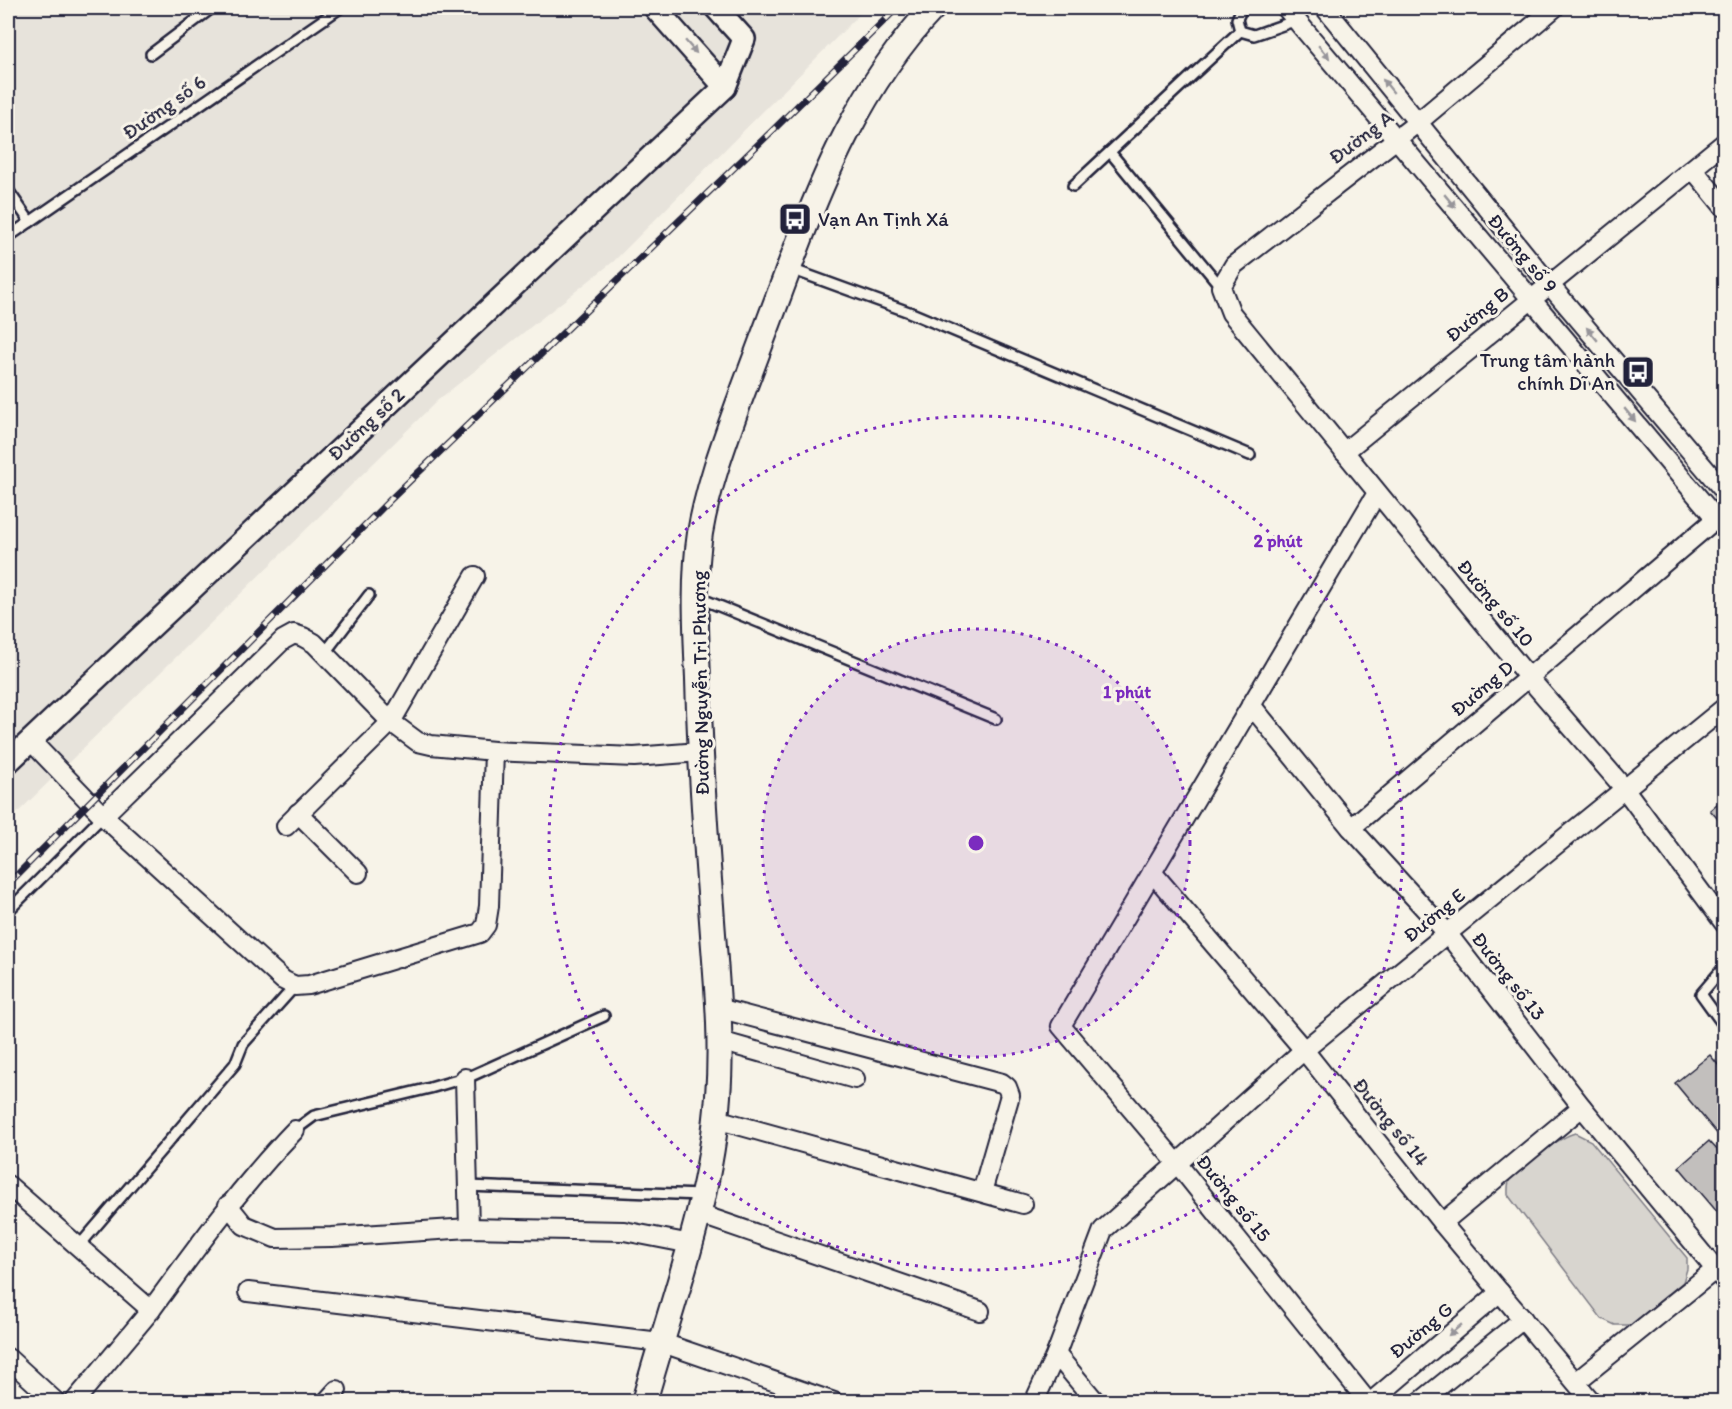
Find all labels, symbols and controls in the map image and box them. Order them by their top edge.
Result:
one-way arrow [684,39,697,55]
one-way arrow [1318,44,1331,60]
street label: Đường số 6 [118,70,210,144]
one-way arrow [1381,78,1394,94]
street label: Đường A [1324,105,1398,169]
one-way arrow [1444,193,1457,209]
bus stop icon: Vạn An Tịnh Xá [777,201,813,237]
place label: Vạn An Tịnh Xá [818,207,949,231]
street label: Đường số 9 [1483,209,1563,297]
street label: Đường B [1440,281,1514,347]
one-way arrow [1586,327,1599,342]
place label: Trung tâm hành chính Dĩ An [1480,348,1615,395]
bus stop icon: Trung tâm hành chính Dĩ An [1620,354,1656,390]
street label: Đường số 2 [323,382,410,465]
one-way arrow [1623,407,1636,423]
text: 2 phút [1254,530,1303,552]
street label: Đường số 10 [1452,554,1540,652]
street label: Đường Nguyễn Tri Phương [686,569,714,796]
street label: Đường D [1446,655,1518,721]
text: 1 phút [1103,681,1151,703]
centre of rings [966,833,986,853]
street label: Đường E [1398,883,1470,947]
street label: Đường số 13 [1467,927,1551,1025]
street label: Đường số 14 [1348,1073,1434,1171]
street label: Đường số 15 [1192,1150,1276,1246]
street label: Đường G [1384,1297,1458,1363]
one-way arrow [1448,1323,1463,1336]

